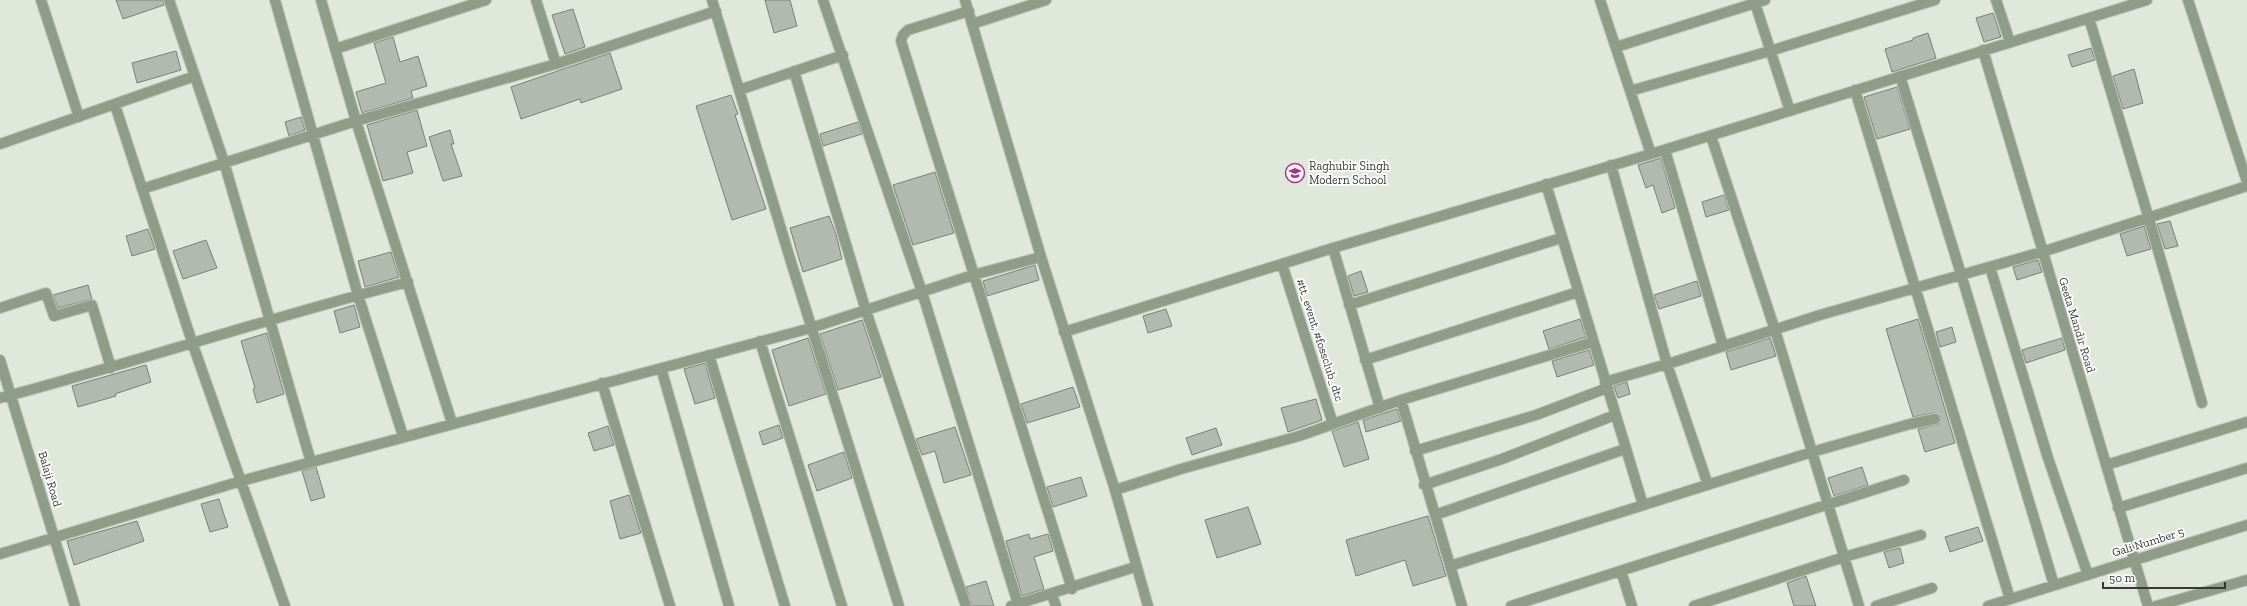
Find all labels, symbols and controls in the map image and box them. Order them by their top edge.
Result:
place label: Raghubir Singh Modern School [1309,159,1390,187]
school or university icon: Raghubir Singh Modern School [1284,162,1306,184]
street label: Geeta Mandir Road [2056,276,2098,375]
street label: #tt_event, #fossclub_dtc [1294,277,1347,404]
street label: Balaji Road [34,450,65,509]
street label: Gali Number 5 [2110,524,2186,560]
scale bar [2103,564,2225,590]
text: 50 m [2109,571,2136,585]

